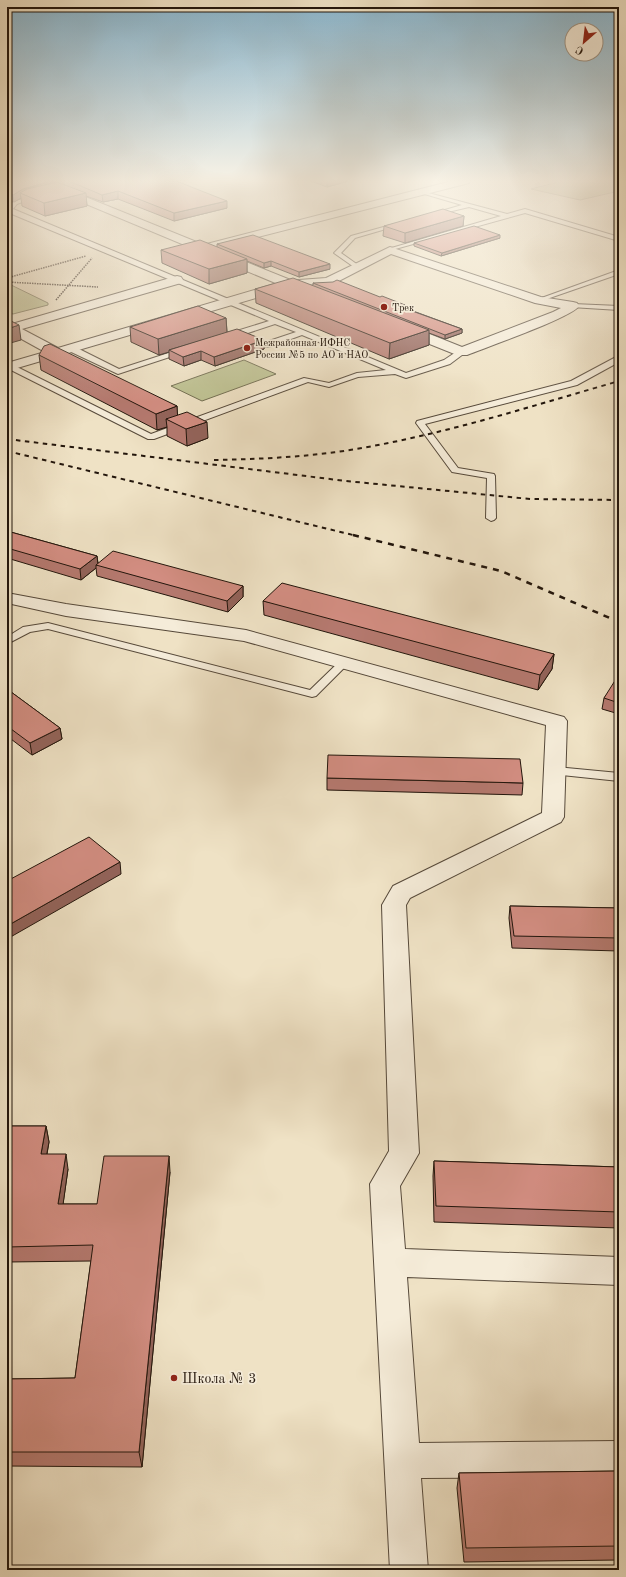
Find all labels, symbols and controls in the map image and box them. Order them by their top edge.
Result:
north arrow [564,22,604,62]
text: С [574,43,586,56]
marker: Трек [379,302,389,312]
place label: Трек [392,303,414,313]
place label: Межрайонная ИФНС России №5 по АО и НАО [255,338,368,360]
marker: Межрайонная ИФНС России №5 по АО и НАО [242,343,252,353]
place label: Школа № 3 [182,1372,256,1386]
marker: Школа № 3 [169,1373,179,1383]

